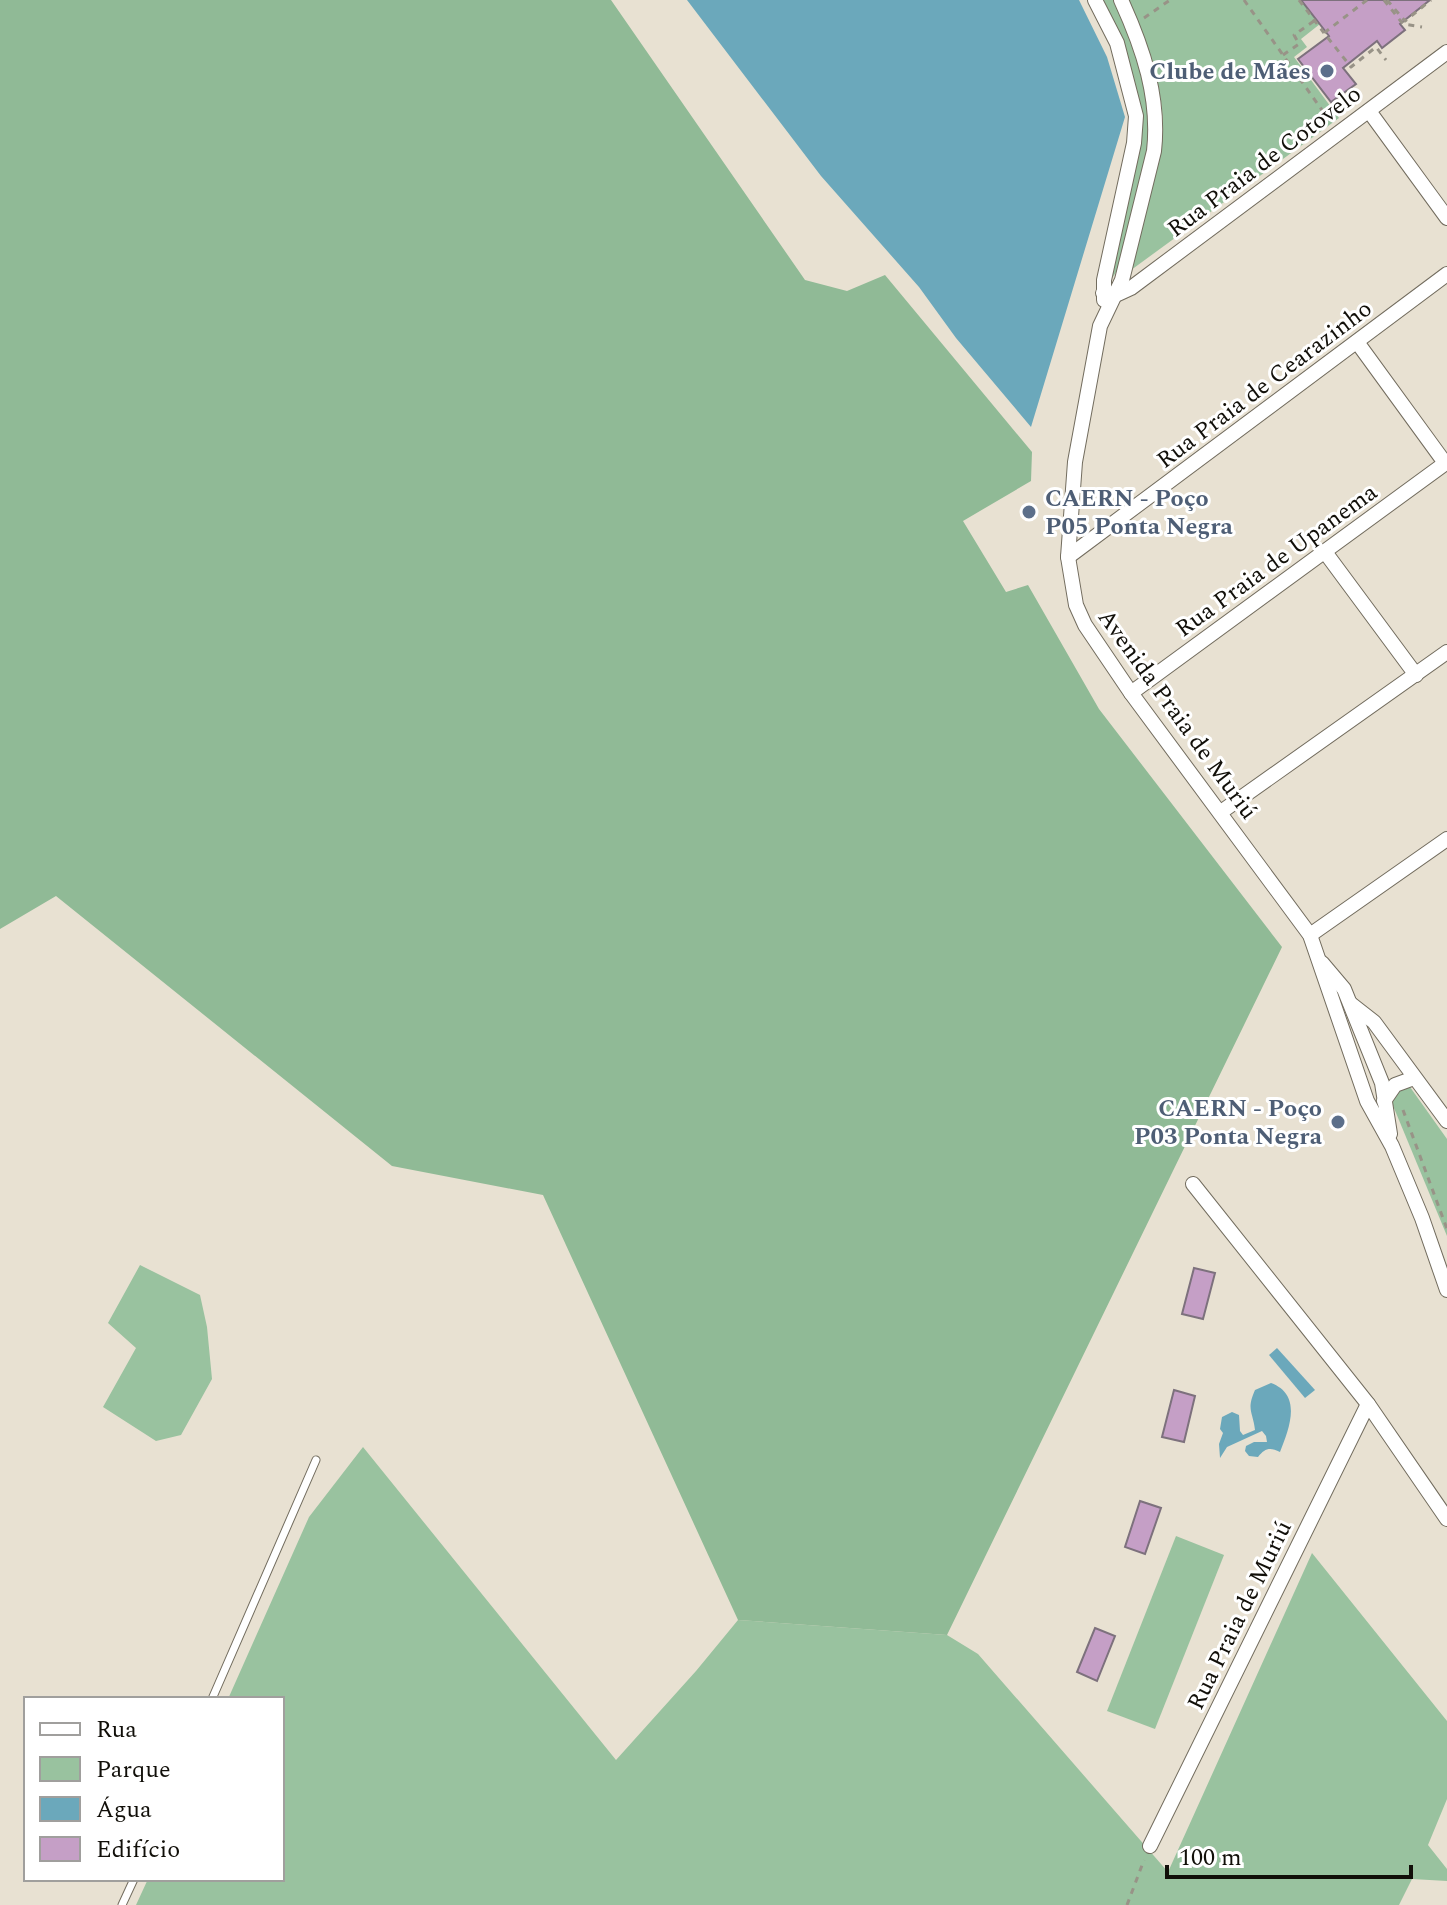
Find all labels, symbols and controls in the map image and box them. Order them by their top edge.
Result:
place label: Clube de Mães [1149,54,1311,90]
marker: Clube de Mães [1318,62,1336,80]
street label: Rua Praia de Cotovelo [1160,77,1369,247]
street label: Rua Praia de Cearazinho [1149,292,1380,478]
street label: Rua Praia de Upanema [1168,475,1385,647]
place label: CAERN - Poço P05 Ponta Negra [1045,481,1234,545]
marker: CAERN - Poço P05 Ponta Negra [1020,503,1038,521]
street label: Avenida Praia de Muriú [1088,602,1266,827]
place label: CAERN - Poço P03 Ponta Negra [1134,1091,1323,1155]
marker: CAERN - Poço P03 Ponta Negra [1329,1113,1347,1131]
street label: Rua Praia de Muriú [1178,1515,1301,1716]
legend [24,1697,284,1881]
text: Rua [96,1712,137,1748]
text: Parque [96,1752,171,1788]
text: Água [96,1792,152,1828]
scale bar [1167,1829,1411,1879]
text: Edifício [96,1832,180,1868]
text: 100 m [1179,1840,1242,1876]

